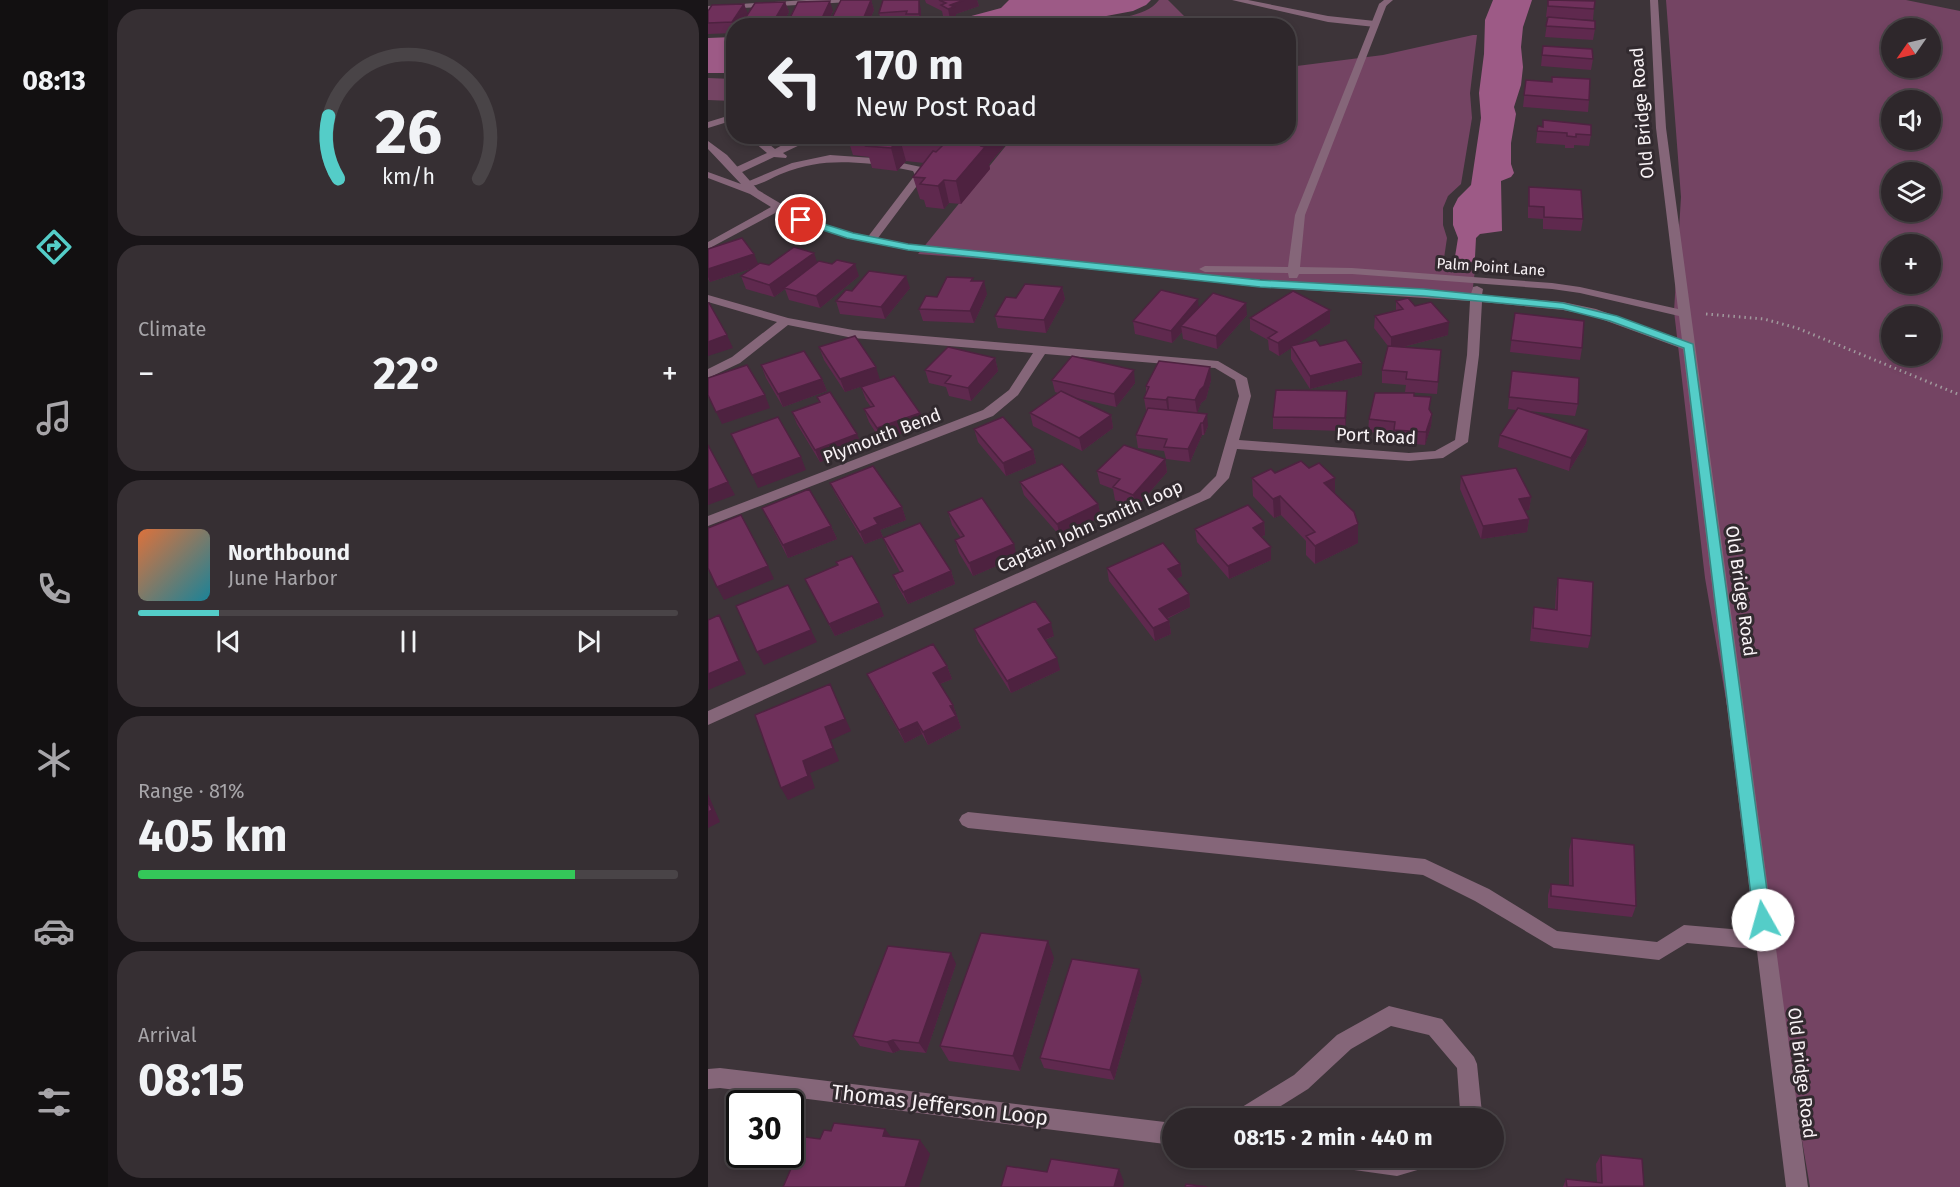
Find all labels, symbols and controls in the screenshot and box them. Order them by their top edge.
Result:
north arrow [1881,18,1941,78]
map controls [1881,18,1941,366]
text: 170 m [855,40,964,90]
icon: left [756,42,834,120]
street label: Old Bridge Road [1625,46,1659,180]
text: 08:13 [22,65,86,97]
button: sound [1881,90,1941,150]
text: New Post Road [855,91,1037,123]
text: 26 [374,95,442,170]
button: layers [1881,162,1941,222]
text: km/h [381,165,435,191]
pin [775,194,826,245]
icon: arrive [784,203,817,236]
icon: directions [33,226,75,268]
button: + [1881,234,1941,294]
street label: Palm Point Lane [1436,254,1546,280]
button: − [1881,306,1941,366]
text: Climate [138,317,206,341]
text: 22° [373,347,443,401]
text: − [138,354,155,394]
text: + [662,354,678,394]
icon: music [33,397,75,439]
street label: Plymouth Bend [820,403,944,469]
street label: Port Road [1335,423,1417,449]
street label: Captain John Smith Loop [994,475,1186,577]
street label: Old Bridge Road [1721,524,1761,658]
text: Northbound [228,539,350,566]
text: June Harbor [228,566,337,590]
icon: phone [33,568,75,610]
icon: previous [212,625,245,658]
icon: pause [392,625,425,658]
icon: next [572,625,605,658]
icon: climate [33,739,75,781]
text: Range · 81% [138,779,244,803]
text: 405 km [138,809,287,863]
position arrow [1731,888,1795,952]
icon: car [33,910,75,952]
street label: Old Bridge Road [1783,1006,1821,1140]
text: Arrival [138,1023,197,1047]
text: 08:15 [138,1053,245,1107]
street label: Thomas Jefferson Loop [830,1079,1050,1131]
icon: filters [33,1081,75,1123]
speed limit sign: 30 [726,1090,804,1168]
text: 08:15 · 2 min · 440 m [1233,1124,1433,1151]

